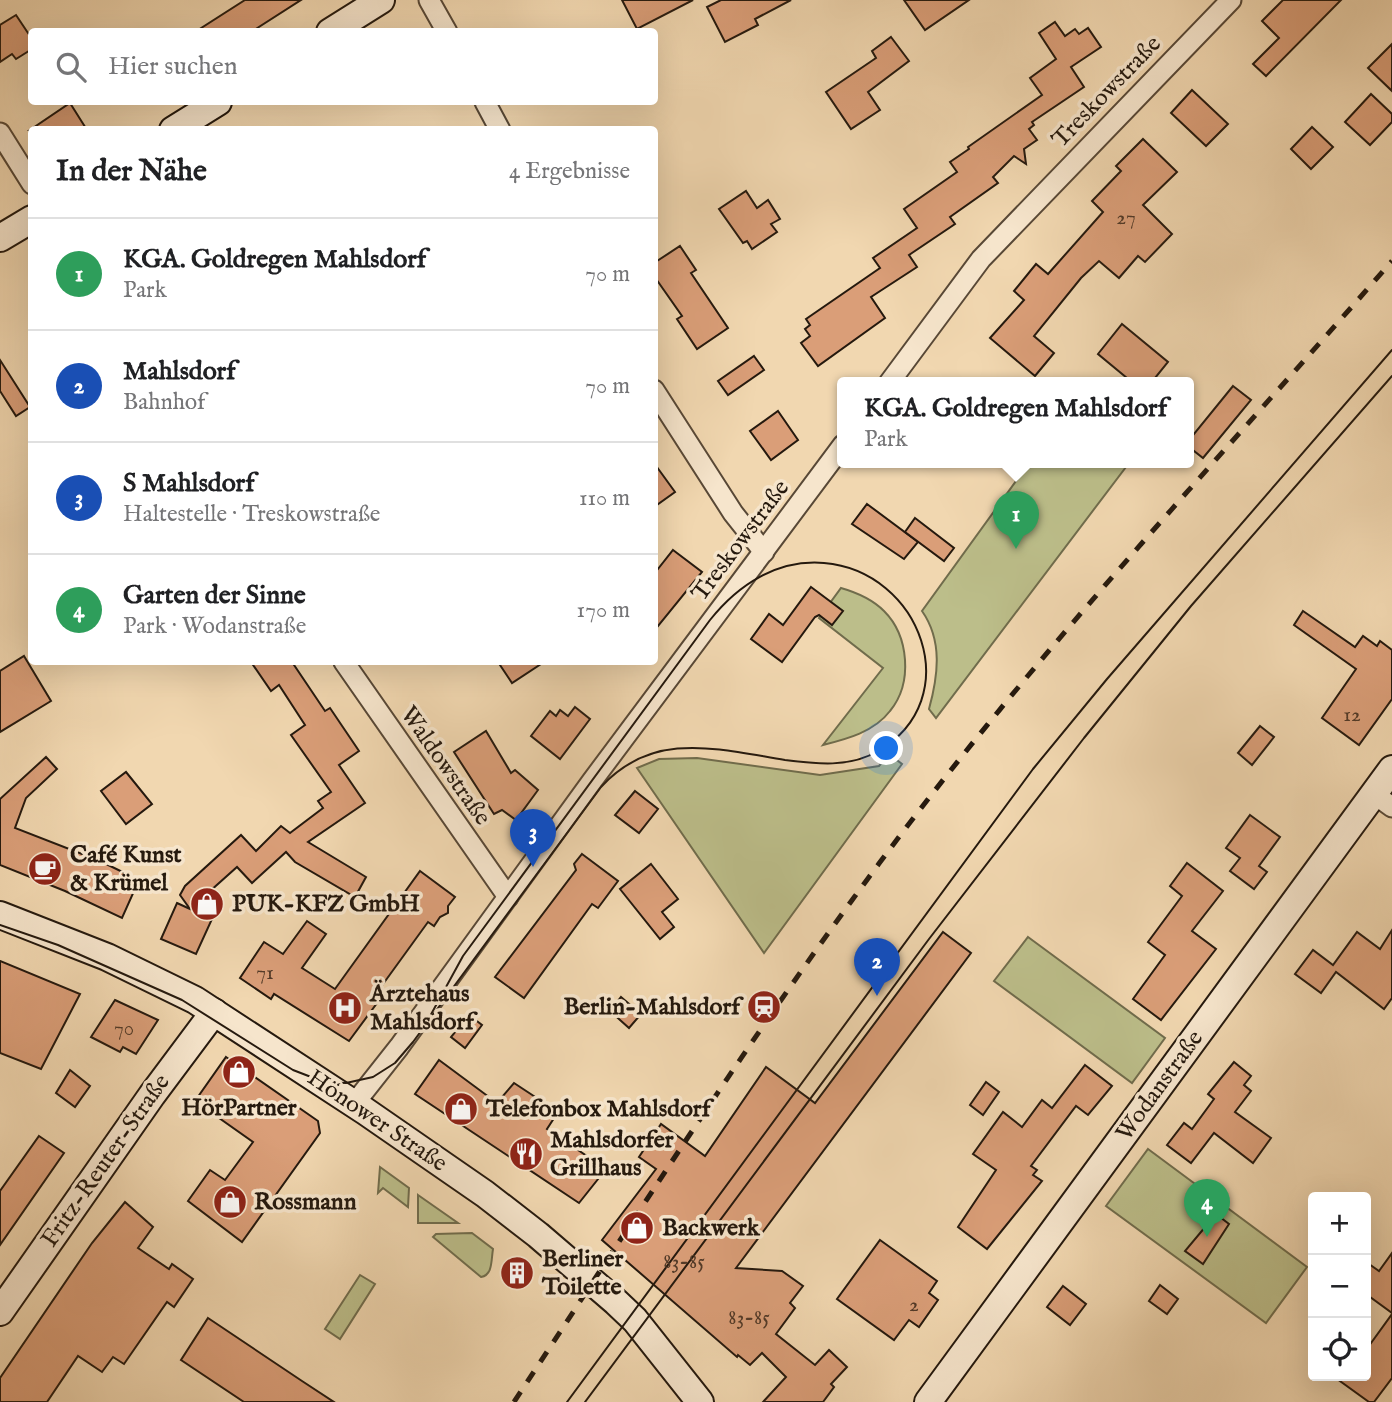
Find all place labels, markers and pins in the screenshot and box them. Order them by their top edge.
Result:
pin: 1 [993,491,1039,549]
pin: 3 [510,809,556,867]
place label: Café Kunst & Krümel [70,840,182,899]
cafe icon: Café Kunst & Krümel [26,850,64,888]
shop icon: PUK-KFZ GmbH [188,885,226,923]
place label: PUK-KFZ GmbH [232,889,420,920]
pin: 2 [854,938,900,996]
place label: Ärztehaus Mahlsdorf [369,979,478,1038]
station icon: Berlin-Mahlsdorf [745,988,783,1026]
hospital icon: Ärztehaus Mahlsdorf [326,989,364,1027]
place label: Berlin-Mahlsdorf [563,992,744,1023]
shop icon: HörPartner [220,1053,258,1091]
shop icon: Telefonbox Mahlsdorf [442,1090,480,1128]
place label: HörPartner [181,1093,297,1124]
place label: Telefonbox Mahlsdorf [485,1094,715,1125]
place label: Mahlsdorfer Grillhaus [550,1125,674,1184]
restaurant icon: Mahlsdorfer Grillhaus [507,1135,545,1173]
pin: 4 [1184,1179,1230,1237]
shop icon: Rossmann [211,1183,249,1221]
place label: Rossmann [254,1187,357,1218]
shop icon: Backwerk [618,1209,656,1247]
place label: Backwerk [662,1213,761,1244]
place label: Berliner Toilette [541,1244,624,1303]
building icon: Berliner Toilette [498,1254,536,1292]

